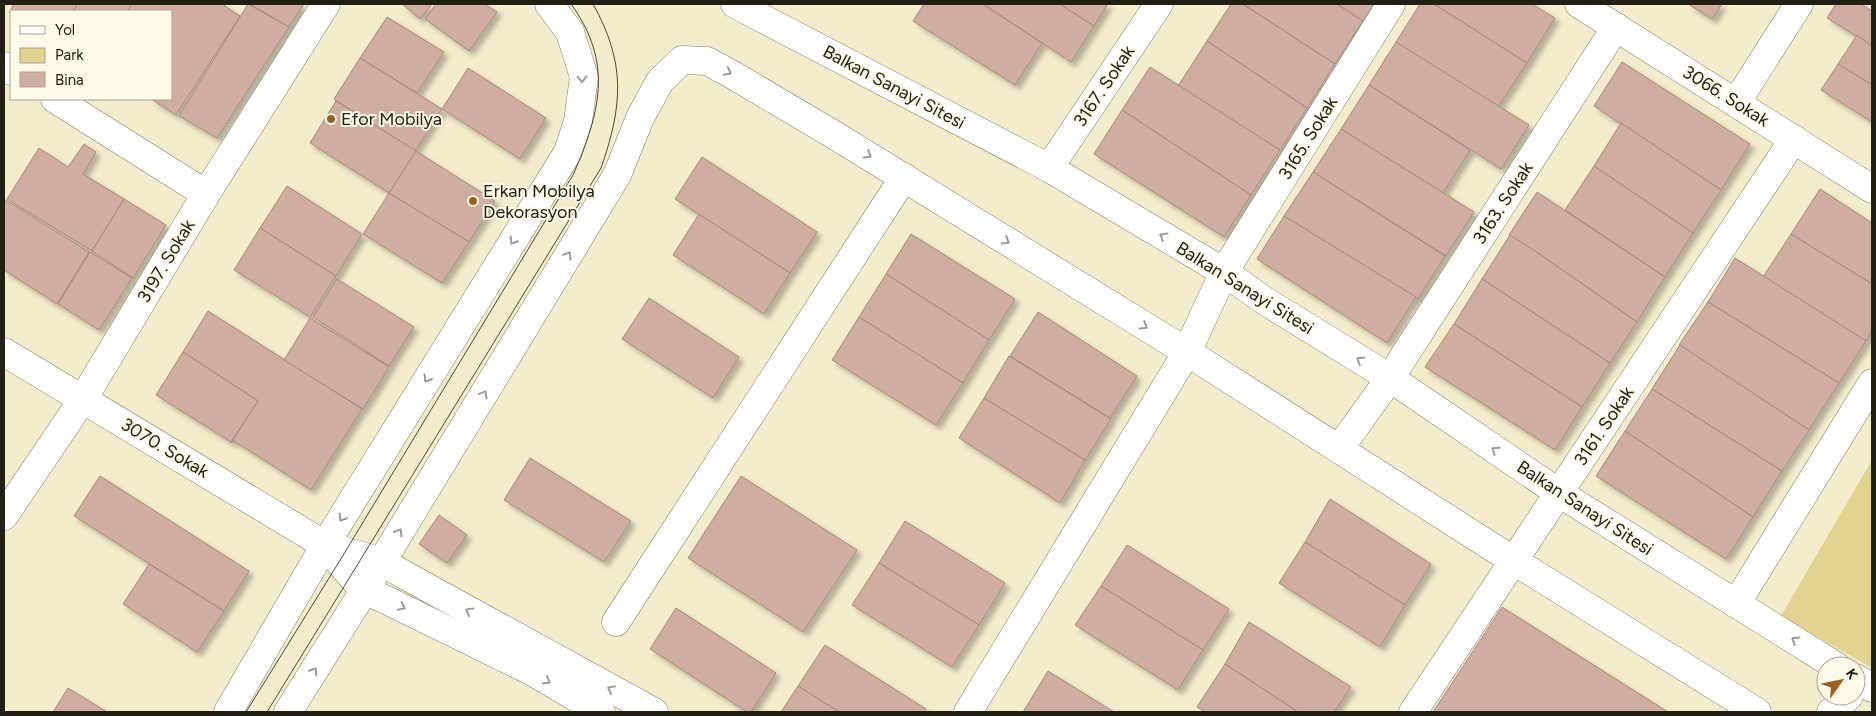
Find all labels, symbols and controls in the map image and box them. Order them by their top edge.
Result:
legend [10,10,172,100]
text: Yol [55,21,75,39]
street label: Balkan Sanayi Sitesi [819,40,969,134]
street label: 3167. Sokak [1069,41,1139,131]
text: Park [55,46,84,64]
street label: 3066. Sokak [1679,61,1774,131]
one-way arrow [723,66,732,76]
text: Bina [55,71,84,89]
one-way arrow [576,75,587,83]
street label: 3165. Sokak [1274,92,1342,184]
place label: Efor Mobilya [341,108,442,130]
marker: Efor Mobilya [325,113,337,125]
one-way arrow [862,149,871,158]
street label: 3163. Sokak [1468,158,1538,248]
place label: Erkan Mobilya Dekorasyon [483,180,595,223]
marker: Erkan Mobilya Dekorasyon [467,195,479,207]
street label: 3197. Sokak [133,215,200,307]
one-way arrow [1160,233,1169,243]
one-way arrow [1000,234,1009,244]
one-way arrow [509,235,519,244]
street label: Balkan Sanayi Sitesi [1172,237,1318,339]
one-way arrow [562,251,572,260]
one-way arrow [1139,320,1148,329]
one-way arrow [1356,356,1365,366]
one-way arrow [424,374,434,383]
street label: 3161. Sokak [1569,382,1639,470]
one-way arrow [477,390,487,399]
street label: 3070. Sokak [117,413,213,483]
one-way arrow [1491,447,1501,456]
street label: Balkan Sanayi Sitesi [1513,456,1657,560]
one-way arrow [339,512,349,521]
one-way arrow [392,529,402,538]
one-way arrow [397,601,406,612]
one-way arrow [465,607,474,617]
one-way arrow [1791,637,1800,647]
north arrow [1816,656,1866,706]
text: K [1842,666,1862,683]
one-way arrow [308,667,318,676]
one-way arrow [541,674,550,684]
one-way arrow [607,685,616,695]

